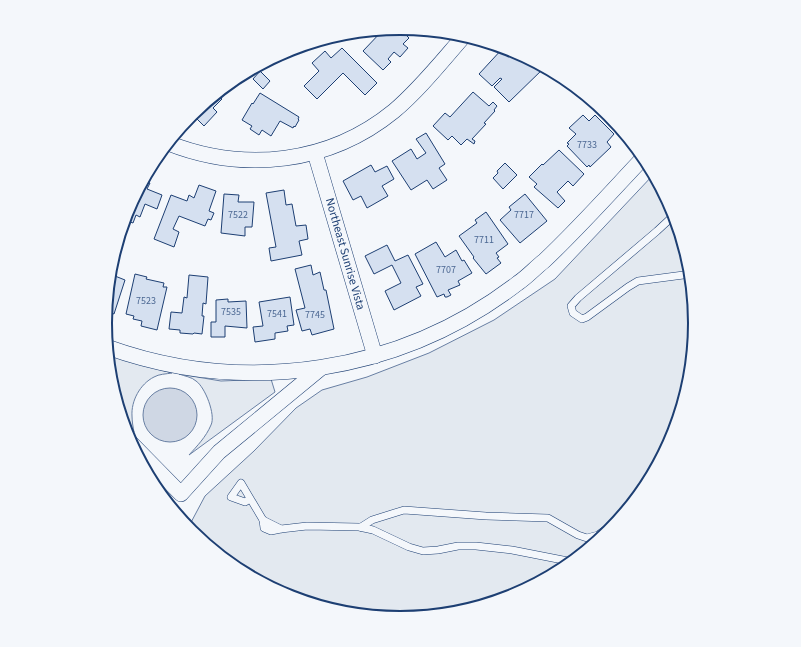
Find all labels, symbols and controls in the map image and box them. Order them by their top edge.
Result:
house number: 7733 [577,138,597,152]
street label: Northeast Sunrise Vista [321,196,369,312]
house number: 7522 [228,208,248,222]
house number: 7717 [514,208,534,222]
house number: 7711 [474,233,494,247]
house number: 7707 [436,263,456,277]
house number: 7523 [136,294,156,308]
house number: 7535 [221,305,241,319]
house number: 7541 [267,307,287,321]
house number: 7745 [305,308,325,322]

